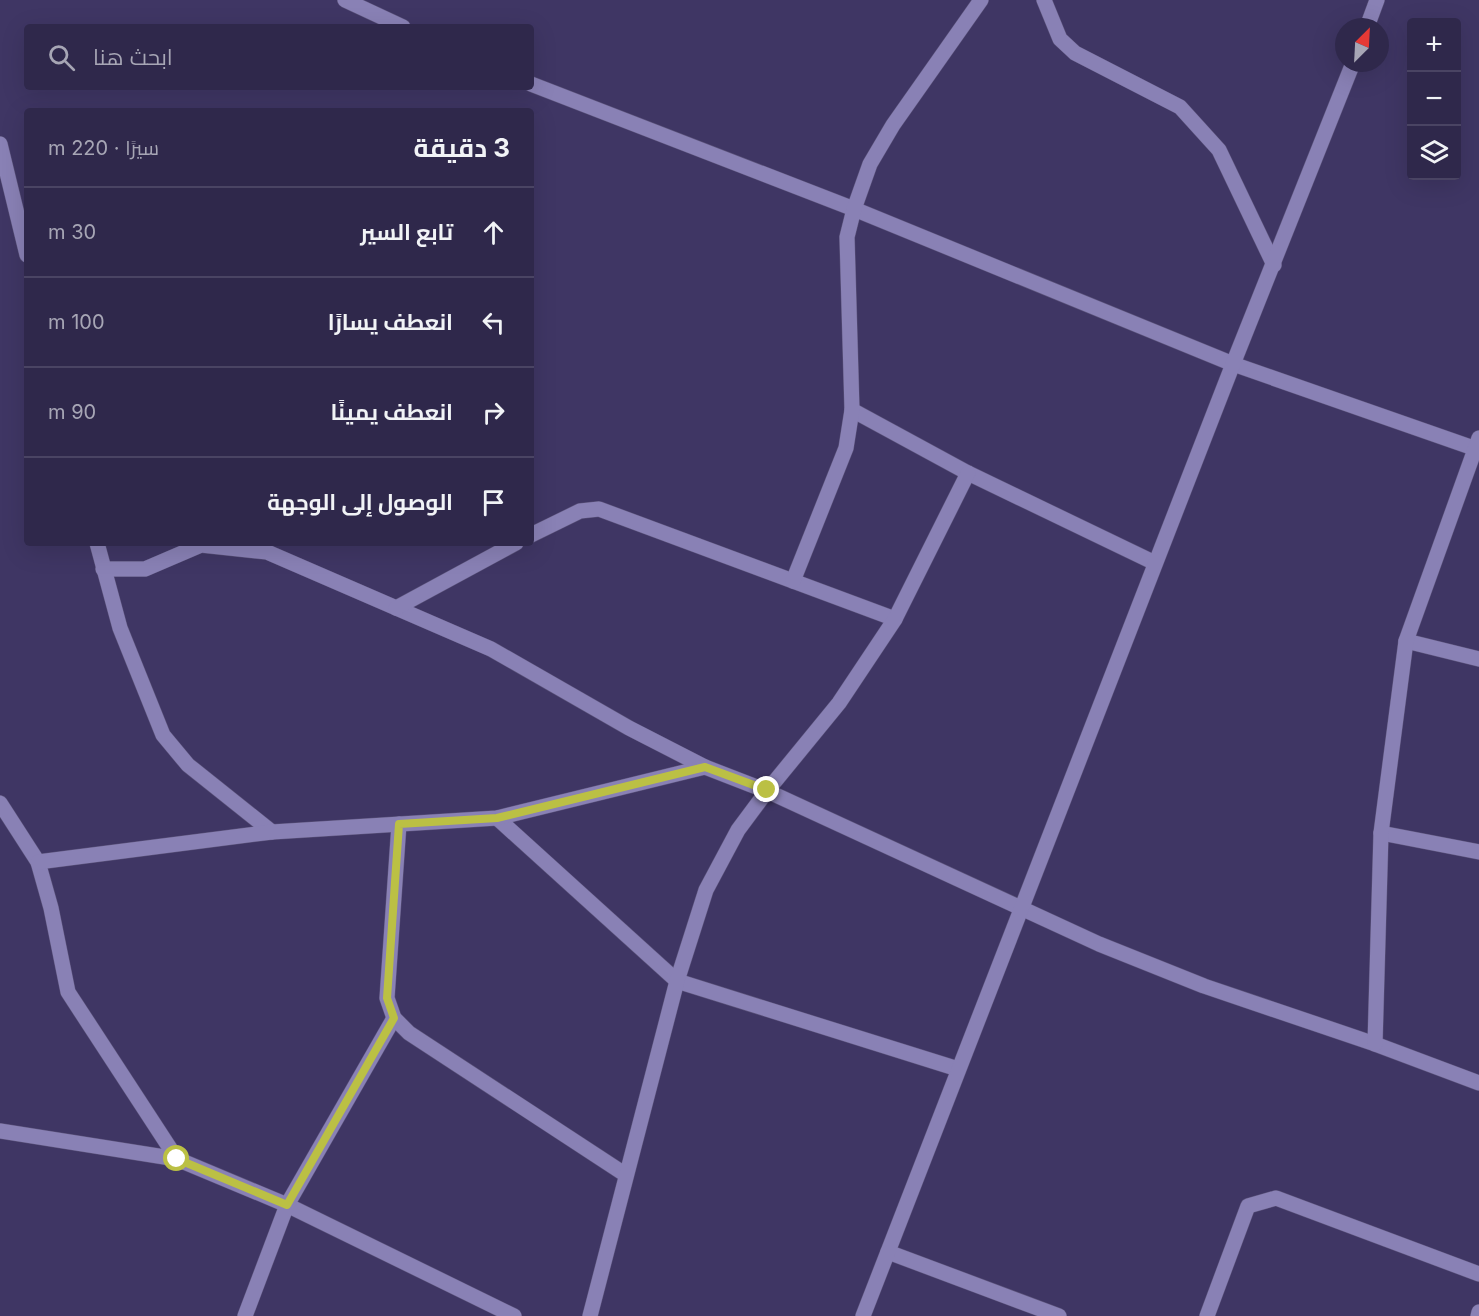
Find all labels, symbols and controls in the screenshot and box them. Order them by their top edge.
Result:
north arrow [1335,18,1389,72]
map controls [1407,18,1461,180]
button: + [1407,18,1461,72]
search box [24,24,534,90]
icon: search [45,41,78,74]
text: ابحث هنا [93,44,173,70]
button: − [1407,72,1461,126]
button: layers [1407,126,1461,180]
text: 3 دقيقة [414,132,510,163]
text: سيرًا · 220 m [48,136,159,160]
icon: ahead [477,216,510,249]
text: تابع السير [360,219,453,245]
text: 30 m [48,220,96,244]
icon: left [477,306,510,339]
text: انعطف يسارًا [328,309,453,335]
text: 100 m [48,310,105,334]
icon: right [477,396,510,429]
text: انعطف يمينًا [331,399,453,425]
text: 90 m [48,400,96,424]
icon: arrive [477,486,510,519]
text: الوصول إلى الوجهة [267,489,453,515]
route end [753,776,779,802]
route start [163,1145,189,1171]

